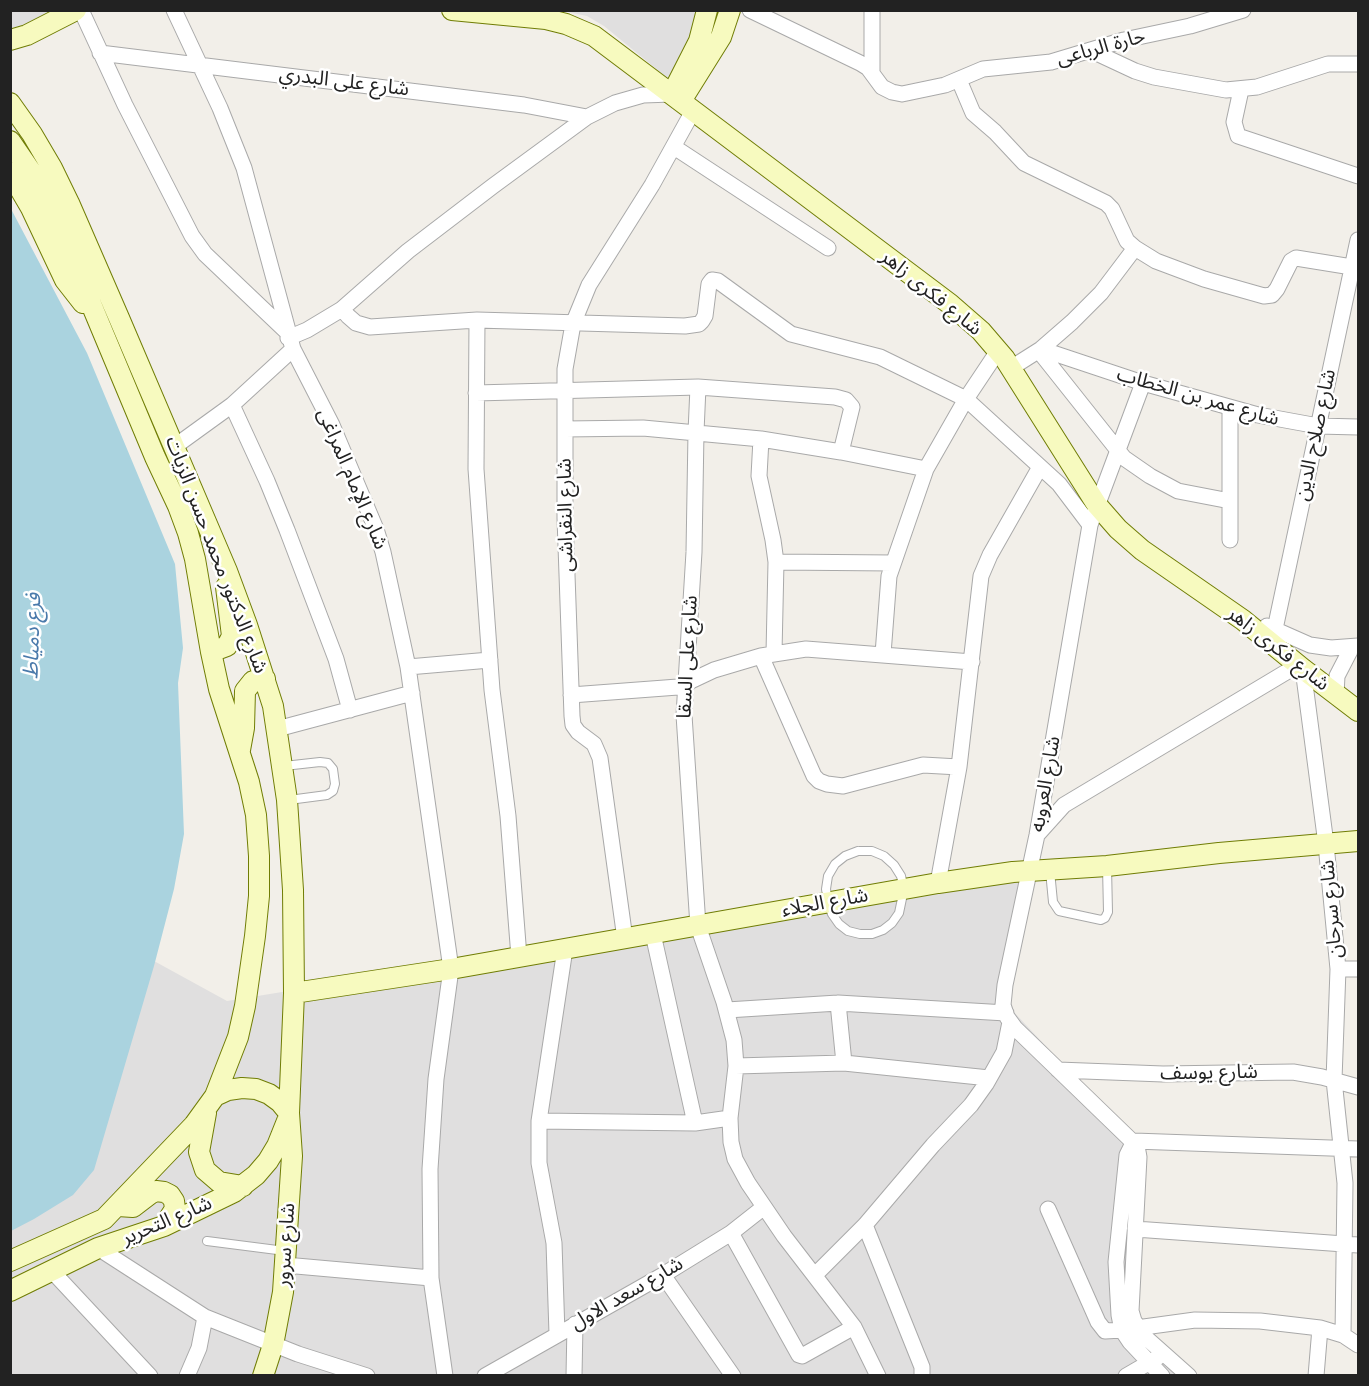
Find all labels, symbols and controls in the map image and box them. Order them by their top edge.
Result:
street label: حارة الرباعى [1054,25,1148,71]
street label: شارع على البدري [278,62,410,102]
street label: شارع فكرى زاهر [876,245,986,341]
street label: شارع عمر بن الخطاب [1114,362,1282,432]
street label: شارع صلاح الدين [1290,367,1342,503]
street label: شارع الإمام المراغى [311,405,393,553]
street label: شارع الدكتور محمد حسن الزيات [160,433,272,677]
street label: شارع النقراشى [553,458,579,572]
water label: فرع دمياط [19,593,47,679]
street label: شارع على السقا [673,595,703,719]
street label: شارع فكرى زاهر [1222,602,1334,696]
street label: شارع العروبه [1026,734,1066,834]
street label: شارع سرحان [1316,859,1348,959]
street label: شارع الجلاء [780,884,870,922]
street label: شارع يوسف [1160,1060,1258,1086]
street label: شارع التحرير [118,1191,216,1251]
street label: شارع سرور [271,1202,301,1288]
street label: شارع سعد الاول [566,1252,688,1336]

